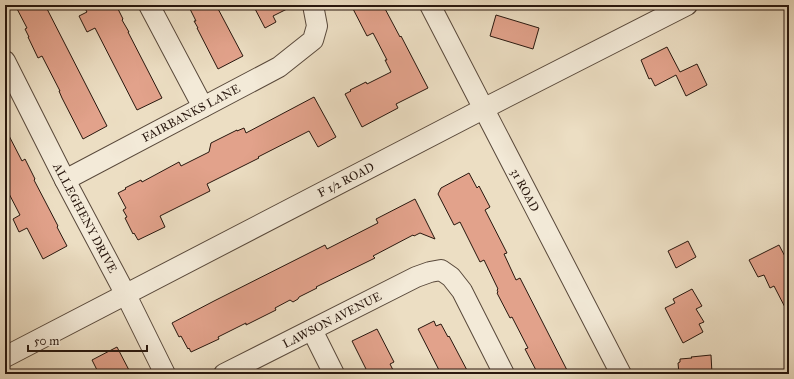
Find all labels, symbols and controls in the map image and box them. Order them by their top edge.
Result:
street label: FAIRBANKS LANE [140,81,243,145]
street label: ALLEGHENY DRIVE [50,160,120,276]
street label: F 1/2 ROAD [315,160,377,200]
street label: 31 ROAD [508,166,542,214]
street label: LAWSON AVENUE [280,289,384,351]
scale bar [28,327,147,353]
text: 50 m [34,334,59,348]

